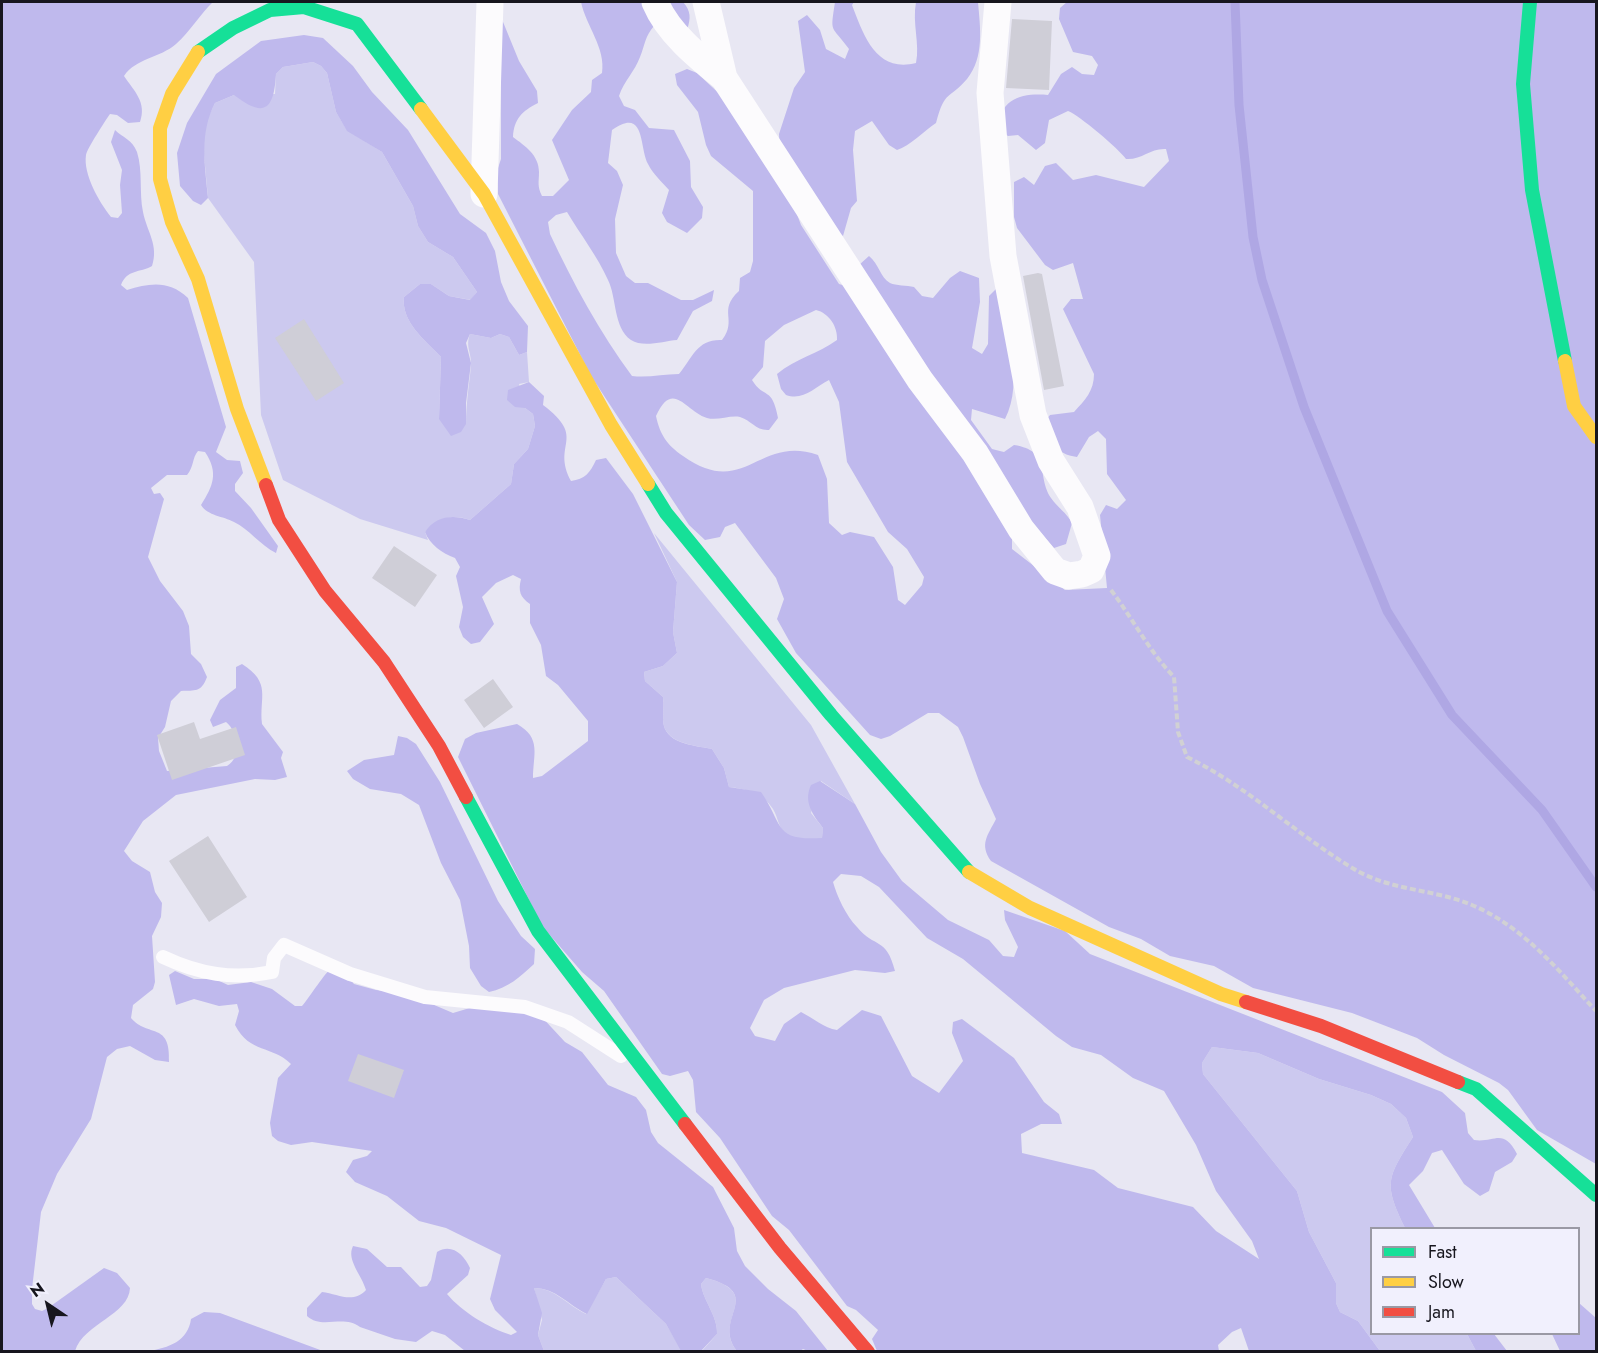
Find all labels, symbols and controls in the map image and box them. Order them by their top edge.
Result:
legend [1370,1227,1580,1335]
text: Fast [1428,1239,1457,1265]
text: Slow [1428,1269,1464,1295]
north arrow [18,1275,78,1335]
text: N [26,1277,49,1303]
text: Jam [1428,1299,1455,1325]

